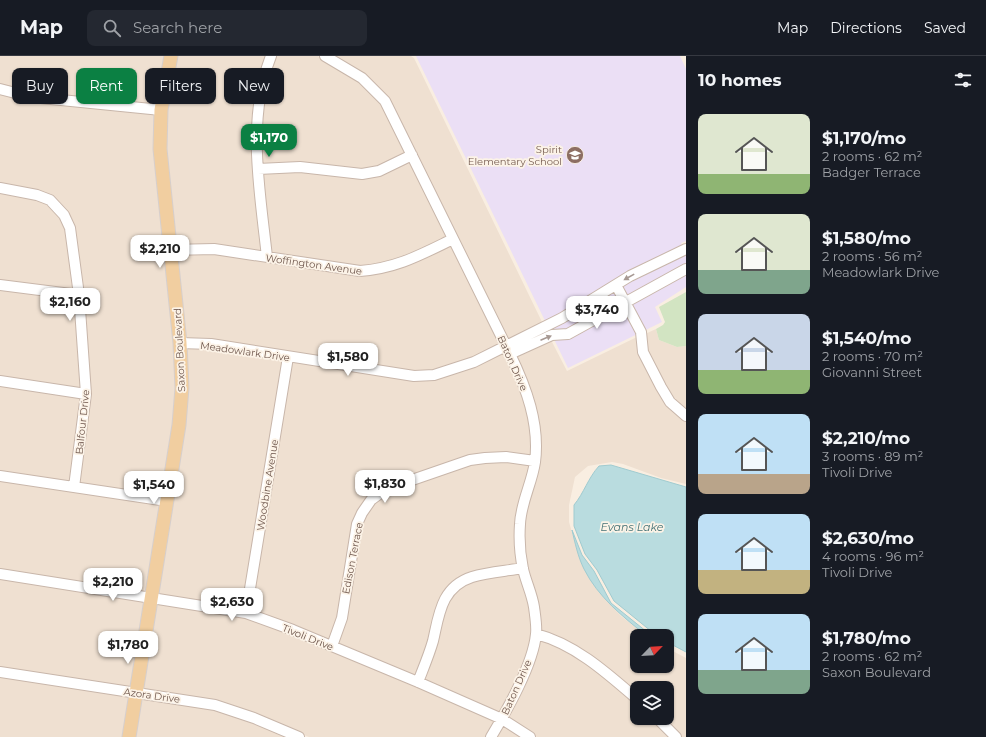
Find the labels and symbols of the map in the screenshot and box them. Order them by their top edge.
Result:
pin: $1,170 [236,124,302,158]
place label: Spirit Elementary School [468,143,562,168]
school or university icon: Spirit Elementary School [565,145,585,165]
pin: $2,210 [127,235,193,269]
street label: Woffington Avenue [265,251,363,278]
one-way arrow [623,274,635,280]
pin: $2,160 [37,288,103,322]
pin: $3,740 [564,296,630,330]
street label: Saxon Boulevard [171,308,188,392]
street label: Baton Drive [495,334,531,393]
one-way arrow [540,335,552,341]
street label: Meadowlark Drive [199,339,291,364]
pin: $1,580 [315,343,381,377]
street label: Balfour Drive [73,389,92,455]
street label: Woodbine Avenue [254,438,281,532]
pin: $1,830 [352,470,418,504]
pin: $1,540 [121,471,187,505]
water label: Evans Lake [601,520,664,534]
street label: Edison Terrace [339,521,366,595]
pin: $2,210 [80,568,146,602]
pin: $2,630 [199,588,265,622]
street label: Tivoli Drive [280,621,335,654]
north arrow [630,629,674,673]
pin: $1,780 [95,631,161,665]
street label: Baton Drive [498,658,534,717]
street label: Azora Drive [123,685,181,706]

